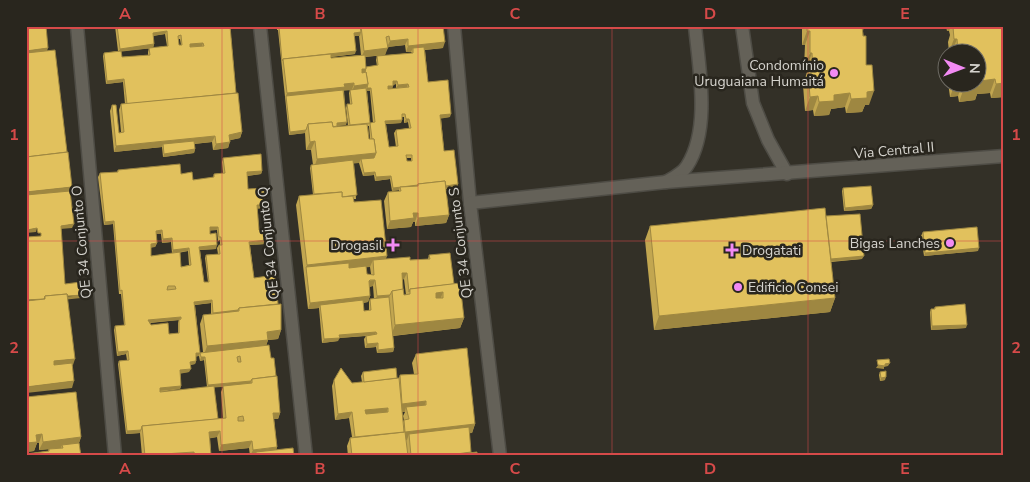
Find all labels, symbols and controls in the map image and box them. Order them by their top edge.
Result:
text: A [119,3,131,25]
text: B [314,3,326,25]
text: C [510,3,521,25]
text: D [704,3,716,25]
text: E [900,3,910,25]
north arrow [938,42,988,92]
place label: Condomínio Uruguaiana Humaitá [694,56,824,91]
text: N [965,63,984,74]
marker: Condomínio Uruguaiana Humaitá [828,67,840,79]
text: 1 [9,124,19,146]
text: 1 [1011,124,1021,146]
street label: Via Central II [852,138,935,164]
street label: QE 34 Conjunto O [67,185,96,299]
street label: QE 34 Conjunto Q [253,185,284,300]
street label: QE 34 Conjunto S [444,186,477,299]
place label: Bigas Lanches [850,234,940,253]
place label: Drogasil [330,236,384,255]
marker: Bigas Lanches [944,237,956,249]
marker: Drogasil [387,239,399,251]
place label: Drogatati [742,241,801,260]
marker: Drogatati [726,244,738,256]
place label: Edificio Consei [748,278,839,297]
marker: Edificio Consei [732,281,744,293]
text: 2 [9,337,19,359]
text: 2 [1011,337,1021,359]
text: A [119,458,131,480]
text: B [314,458,326,480]
text: C [510,458,521,480]
text: D [704,458,716,480]
text: E [900,458,910,480]

